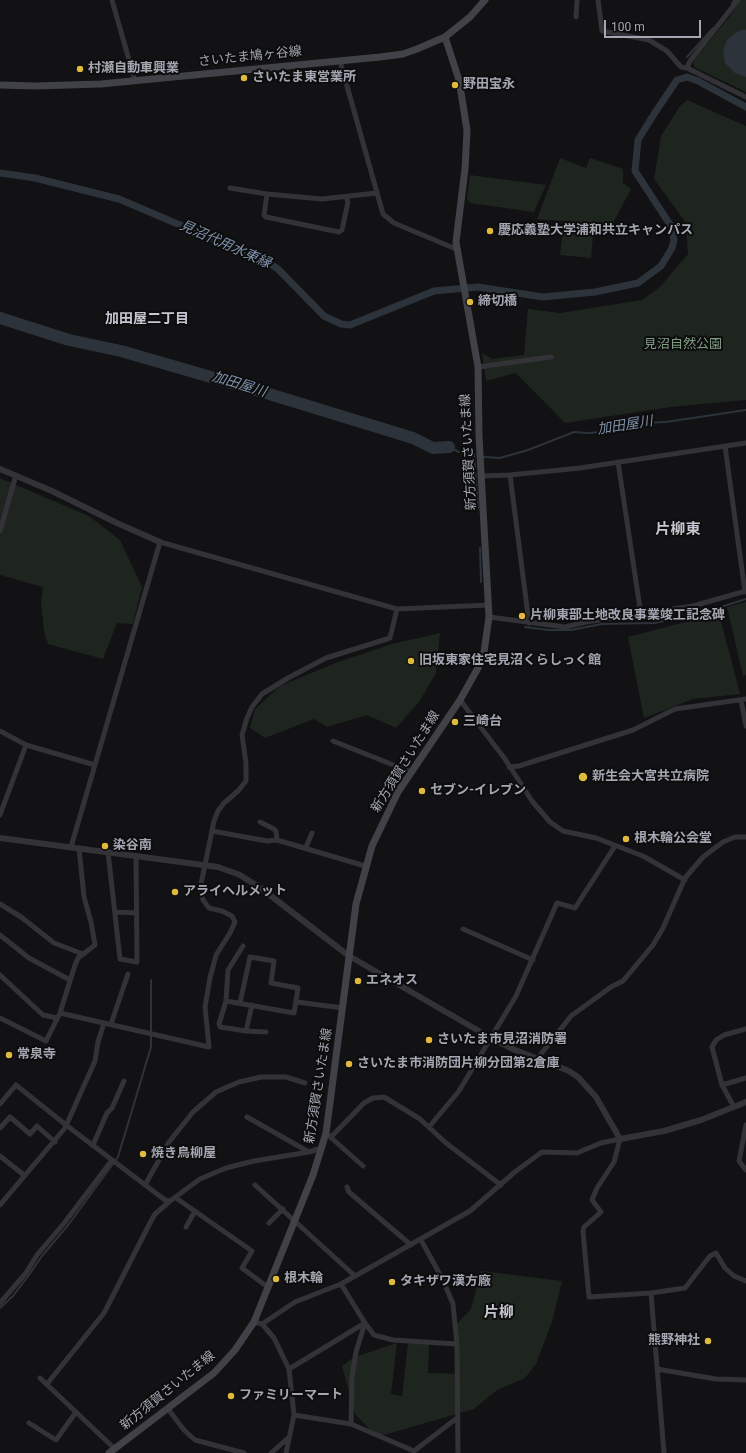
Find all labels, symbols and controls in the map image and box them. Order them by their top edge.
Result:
scale bar [606,12,703,38]
text: 100 m [611,20,645,34]
street label: さいたま鳩ヶ谷線 [197,44,303,70]
place label: 村瀬自動車興業 [88,61,179,77]
marker: 村瀬自動車興業 [75,64,85,74]
place label: さいたま東営業所 [252,70,356,86]
marker: さいたま東営業所 [239,73,249,83]
place label: 野田宝永 [463,77,515,93]
marker: 野田宝永 [450,80,460,90]
water label: 見沼代用水東縁 [177,217,273,273]
place label: 慶応義塾大学浦和共立キャンパス [498,223,693,239]
marker: 慶応義塾大学浦和共立キャンパス [485,226,495,236]
place label: 締切橋 [478,294,517,310]
marker: 締切橋 [465,297,475,307]
district label: 加田屋二丁目 [105,311,189,327]
park label: 見沼自然公園 [644,337,722,353]
water label: 加田屋川 [210,369,268,401]
street label: 新方須賀さいたま線 [458,393,480,511]
water label: 加田屋川 [596,413,654,439]
district label: 片柳東 [656,521,700,539]
place label: 片柳東部土地改良事業竣工記念碑 [530,608,725,624]
marker: 片柳東部土地改良事業竣工記念碑 [517,611,527,621]
place label: 旧坂東家住宅見沼くらしっく館 [419,653,601,669]
marker: 旧坂東家住宅見沼くらしっく館 [406,656,416,666]
street label: 新方須賀さいたま線 [368,708,444,816]
place label: 三崎台 [463,714,502,730]
marker: 三崎台 [450,717,460,727]
place label: 新生会大宮共立病院 [592,769,709,785]
marker: 新生会大宮共立病院 [577,771,589,783]
place label: セブン-イレブン [430,783,526,799]
marker: セブン-イレブン [417,786,427,796]
place label: 根木輪公会堂 [634,831,712,847]
marker: 根木輪公会堂 [621,834,631,844]
place label: 染谷南 [113,838,152,854]
marker: 染谷南 [100,841,110,851]
place label: アライヘルメット [183,884,287,900]
marker: アライヘルメット [170,887,180,897]
place label: エネオス [366,973,418,989]
marker: エネオス [353,976,363,986]
street label: 新方須賀さいたま線 [302,1027,336,1145]
place label: さいたま市見沼消防署 [437,1032,567,1048]
marker: さいたま市見沼消防署 [424,1035,434,1045]
place label: 常泉寺 [17,1047,56,1063]
marker: 常泉寺 [4,1050,14,1060]
place label: さいたま市消防団片柳分団第2倉庫 [357,1056,559,1072]
marker: さいたま市消防団片柳分団第2倉庫 [344,1059,354,1069]
place label: 焼き鳥柳屋 [151,1146,216,1162]
marker: 焼き鳥柳屋 [138,1149,148,1159]
place label: 根木輪 [284,1271,323,1287]
marker: 根木輪 [271,1274,281,1284]
place label: タキザワ漢方廠 [400,1274,491,1290]
marker: タキザワ漢方廠 [387,1277,397,1287]
district label: 片柳 [484,1304,514,1322]
place label: 熊野神社 [648,1333,700,1349]
marker: 熊野神社 [703,1336,713,1346]
street label: 新方須賀さいたま線 [118,1348,218,1434]
place label: ファミリーマート [239,1388,343,1404]
marker: ファミリーマート [226,1391,236,1401]

